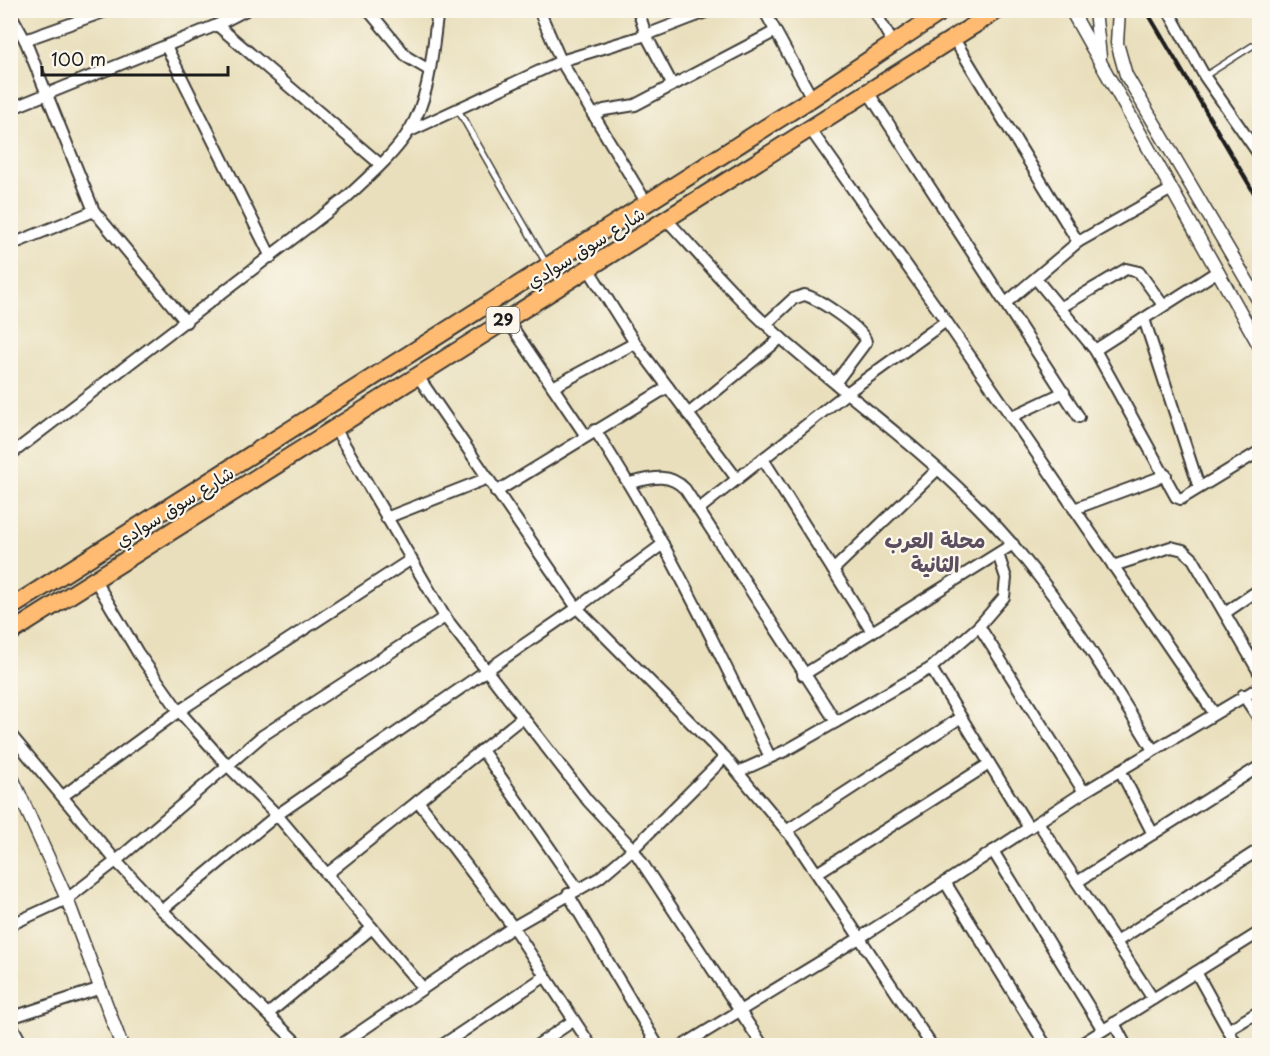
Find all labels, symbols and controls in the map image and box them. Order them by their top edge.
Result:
scale bar [42,39,228,77]
text: 100 m [51,45,106,72]
street label: شارع سوق سوادي [521,199,650,295]
road number: 29 [486,307,520,333]
street label: شارع سوق سوادي [110,458,239,554]
district label: محلة العرب الثانية [884,523,986,579]

